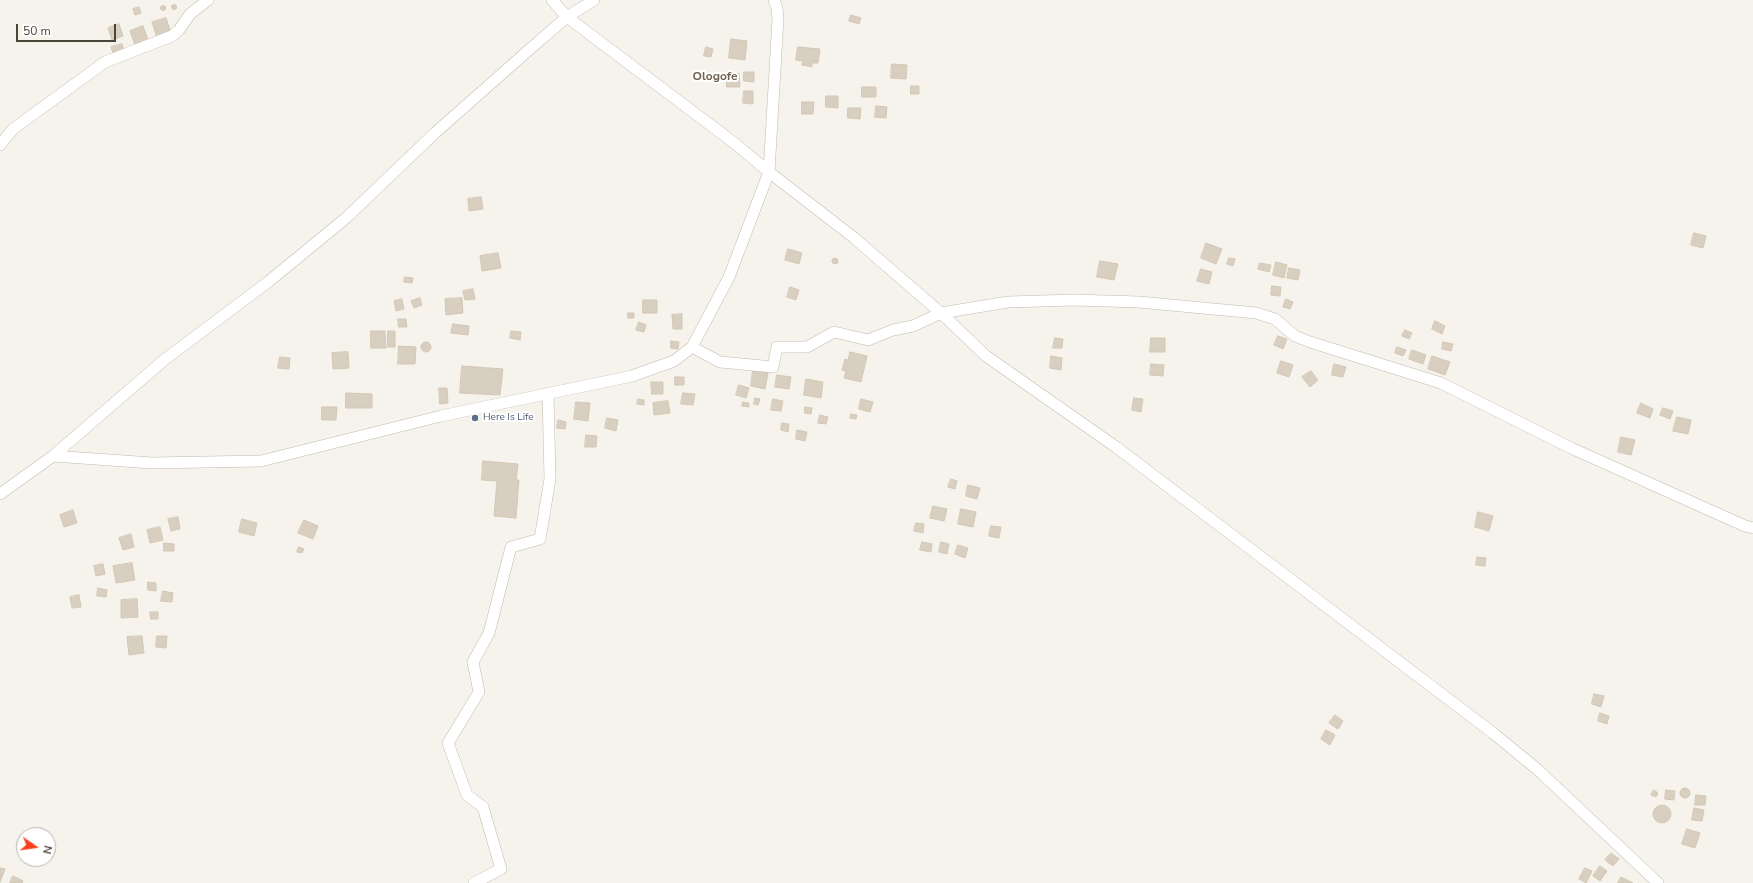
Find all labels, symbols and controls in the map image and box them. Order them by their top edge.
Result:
scale bar [18,16,118,42]
text: 50 m [23,23,51,39]
district label: Ologofe [693,70,737,84]
place label: Here Is Life [483,412,534,424]
marker: Here Is Life [470,413,480,423]
north arrow [16,827,56,867]
text: N [39,844,55,855]

